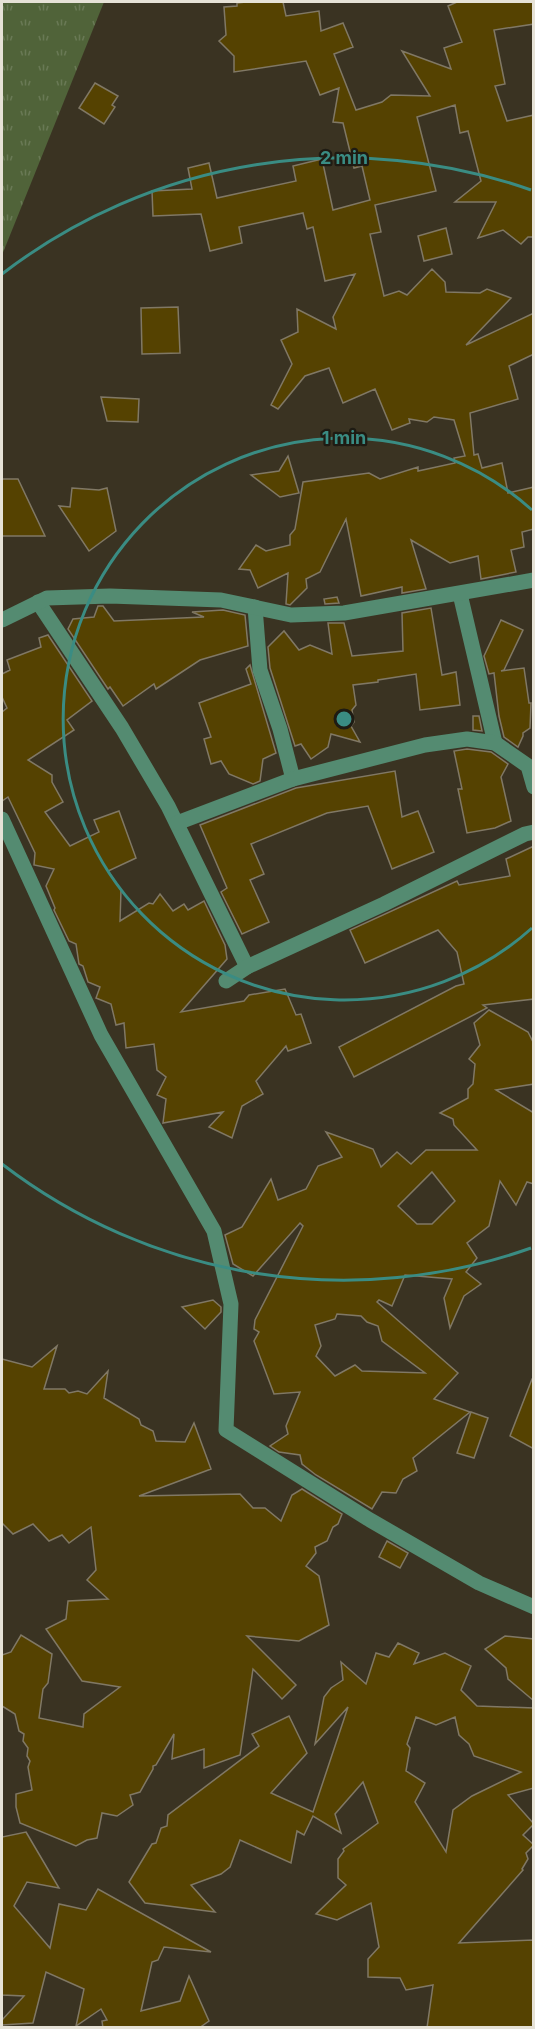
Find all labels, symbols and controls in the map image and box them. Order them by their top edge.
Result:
text: 2 min [320,147,368,168]
text: 1 min [322,427,366,448]
centre of rings [334,709,354,729]

